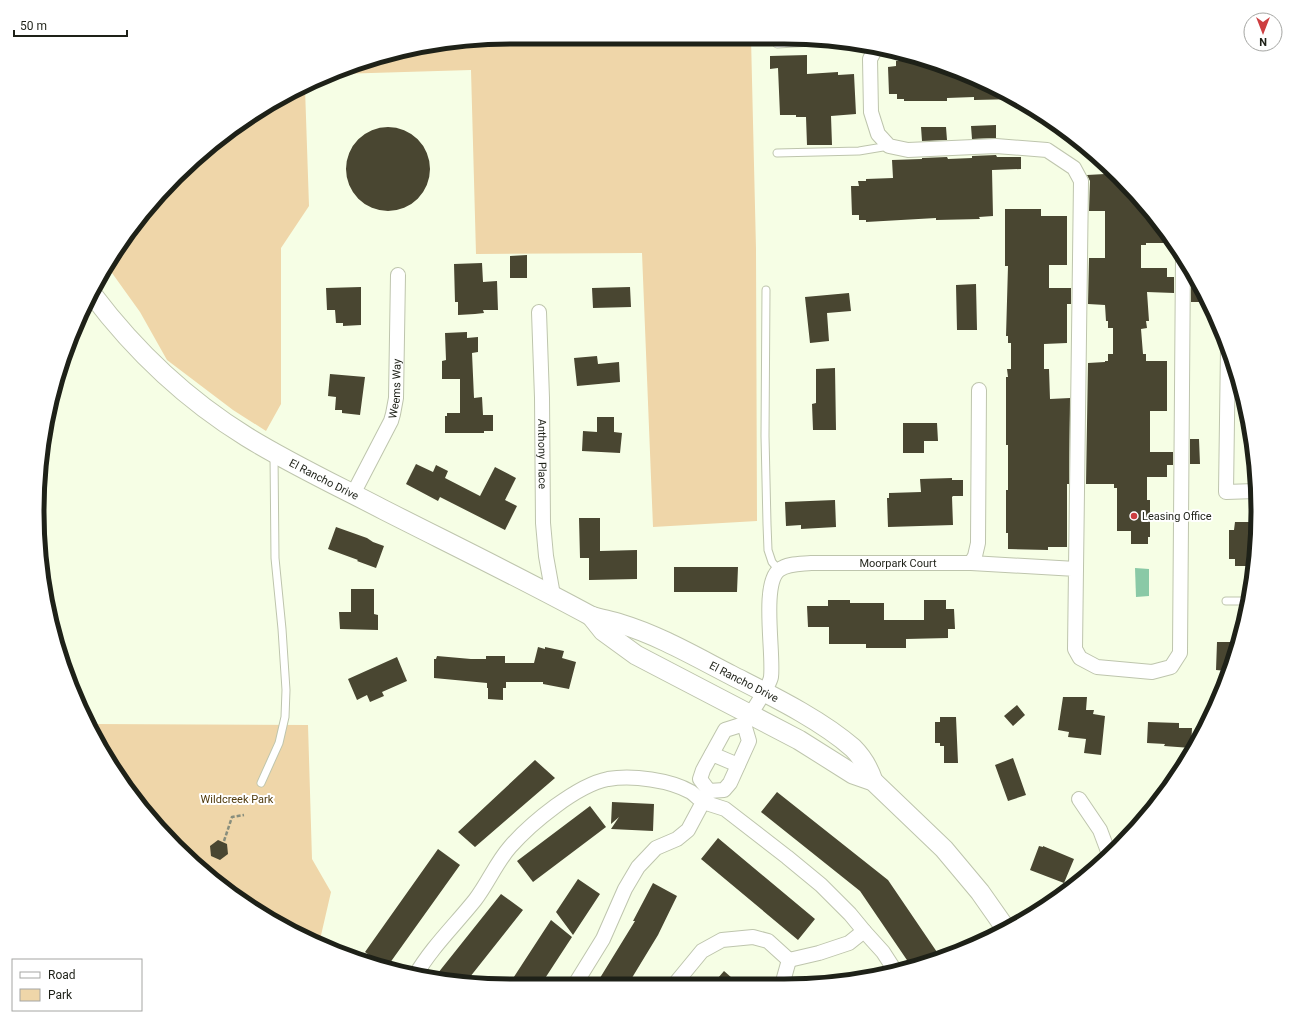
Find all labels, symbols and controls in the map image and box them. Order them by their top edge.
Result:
scale bar [14,12,127,38]
north arrow [1243,12,1283,52]
text: 50 m [20,19,47,33]
text: N [1259,35,1267,48]
street label: Weems Way [386,358,403,420]
street label: Anthony Place [536,419,549,489]
street label: El Rancho Drive [287,456,361,502]
place label: Leasing Office [1142,510,1212,523]
marker: Leasing Office [1129,511,1139,521]
street label: Moorpark Court [859,557,937,570]
street label: El Rancho Drive [707,658,781,705]
park label: Wildcreek Park [201,793,274,806]
legend [12,959,142,1011]
text: Road [48,968,76,982]
text: Park [48,988,73,1002]

